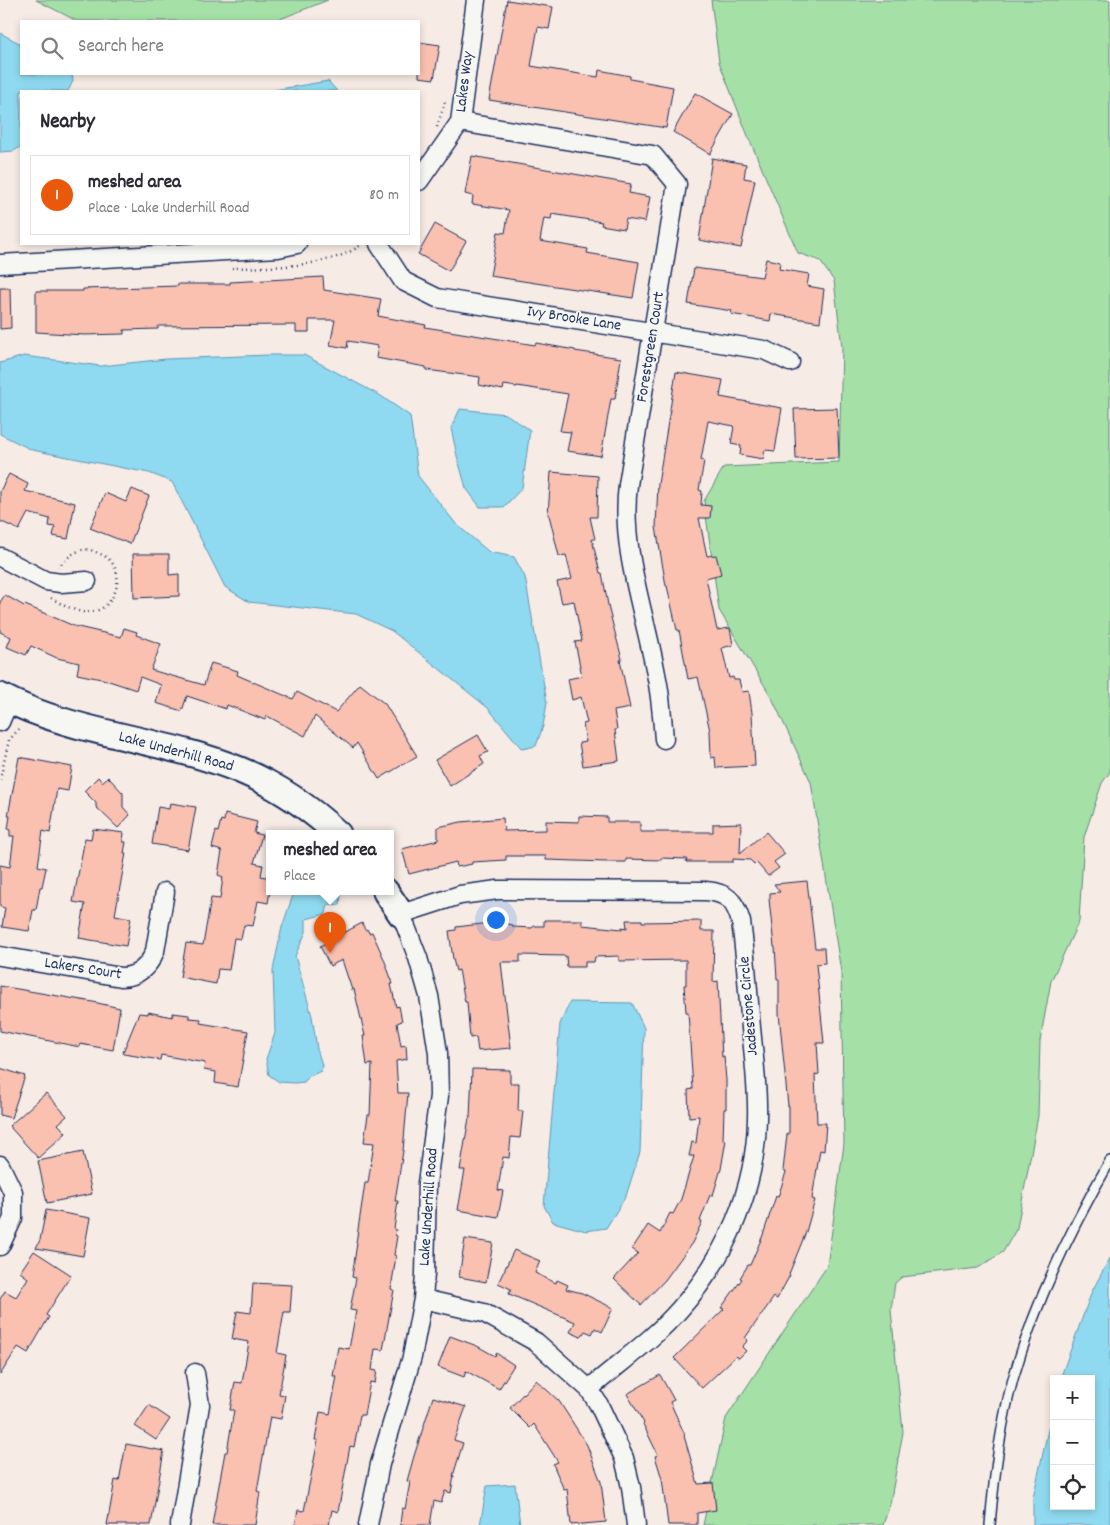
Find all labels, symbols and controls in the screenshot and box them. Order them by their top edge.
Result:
search box [20,20,420,75]
icon: search [38,34,66,62]
text: Search here [78,34,164,61]
street label: Lakes Way [450,50,480,114]
text: Nearby [40,108,95,138]
text: meshed area [88,170,181,197]
text: 1 [55,184,59,207]
text: 80 m [369,184,399,207]
text: Place · Lake Underhill Road [88,197,249,220]
street label: Forestgreen Court [631,290,671,404]
street label: Ivy Brooke Lane [525,300,623,338]
street label: Lake Underhill Road [116,726,236,778]
popup [266,830,394,895]
text: meshed area [284,838,376,865]
text: Place [284,865,316,888]
your location [483,907,509,933]
pin: 1 [314,912,346,953]
street label: Lakers Court [43,952,123,986]
street label: Jadestone Circle [733,955,765,1057]
street label: Lake Underhill Road [413,1147,445,1267]
map controls [1050,1375,1095,1510]
button: + [1050,1375,1095,1420]
button: − [1050,1420,1095,1465]
button: locate [1050,1465,1095,1510]

